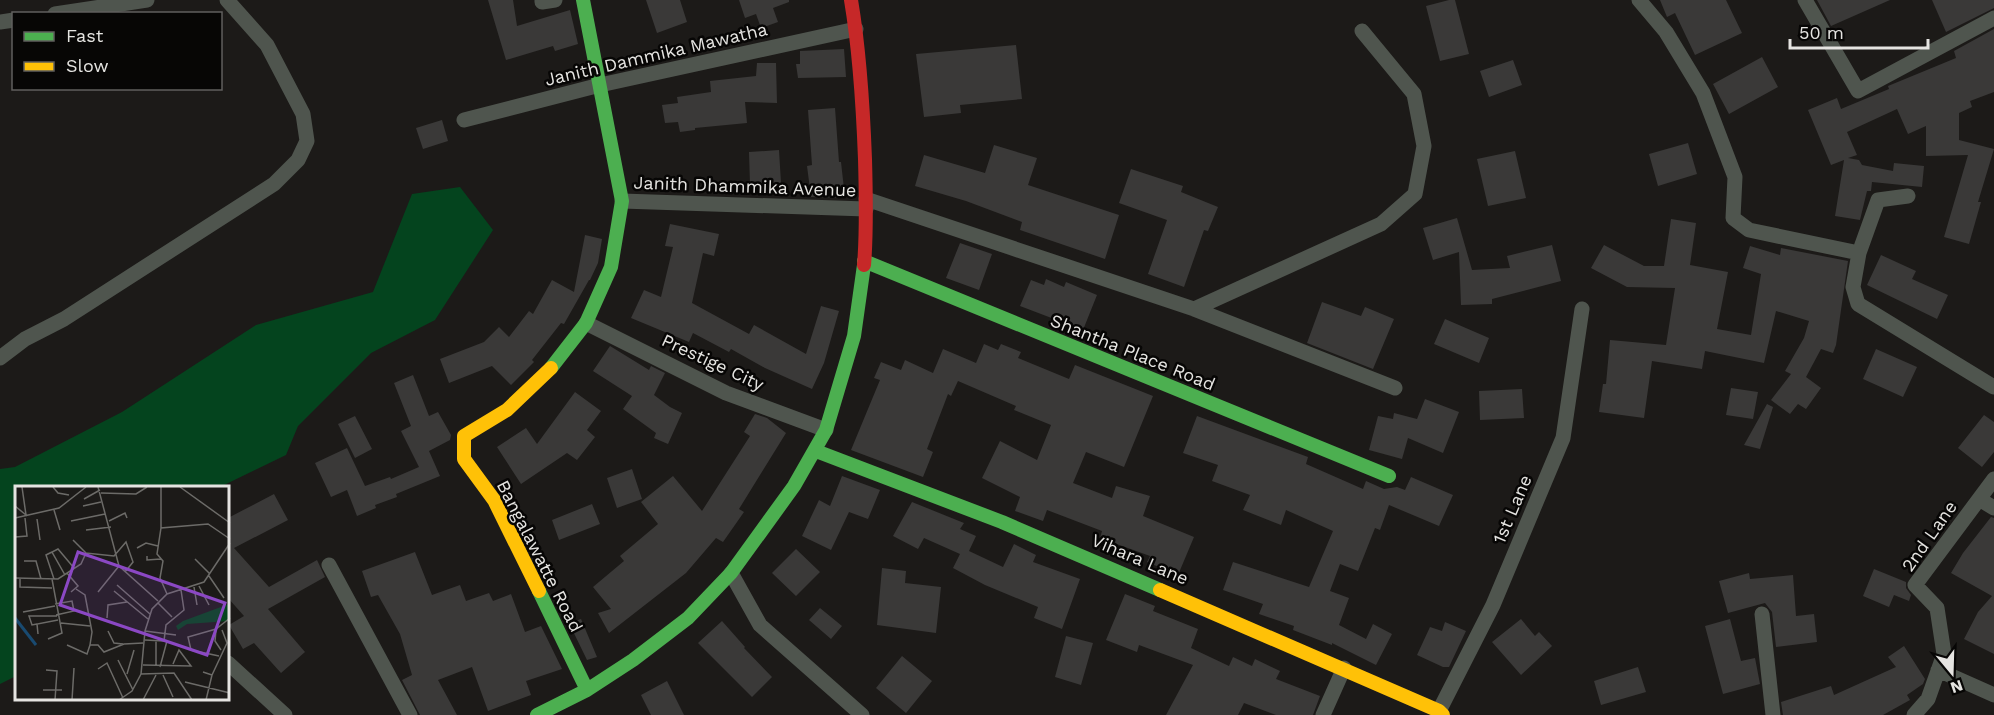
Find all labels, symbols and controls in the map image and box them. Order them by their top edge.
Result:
legend [12,12,222,90]
scale bar [1790,12,1928,50]
street label: Janith Dammika Mawatha [543,18,769,90]
text: 50 m [1799,22,1844,43]
text: Fast [66,25,104,46]
text: Slow [66,55,109,76]
street label: Janith Dhammika Avenue [633,172,857,200]
street label: Shantha Place Road [1048,309,1218,395]
street label: Prestige City [659,329,768,395]
street label: 1st Lane [1488,471,1536,547]
street label: Bangalawatte Road [493,477,587,635]
inset map [15,486,230,700]
street label: 2nd Lane [1897,497,1961,575]
street label: Vihara Lane [1088,529,1192,589]
north arrow [1922,643,1982,703]
text: N [1948,676,1965,698]

